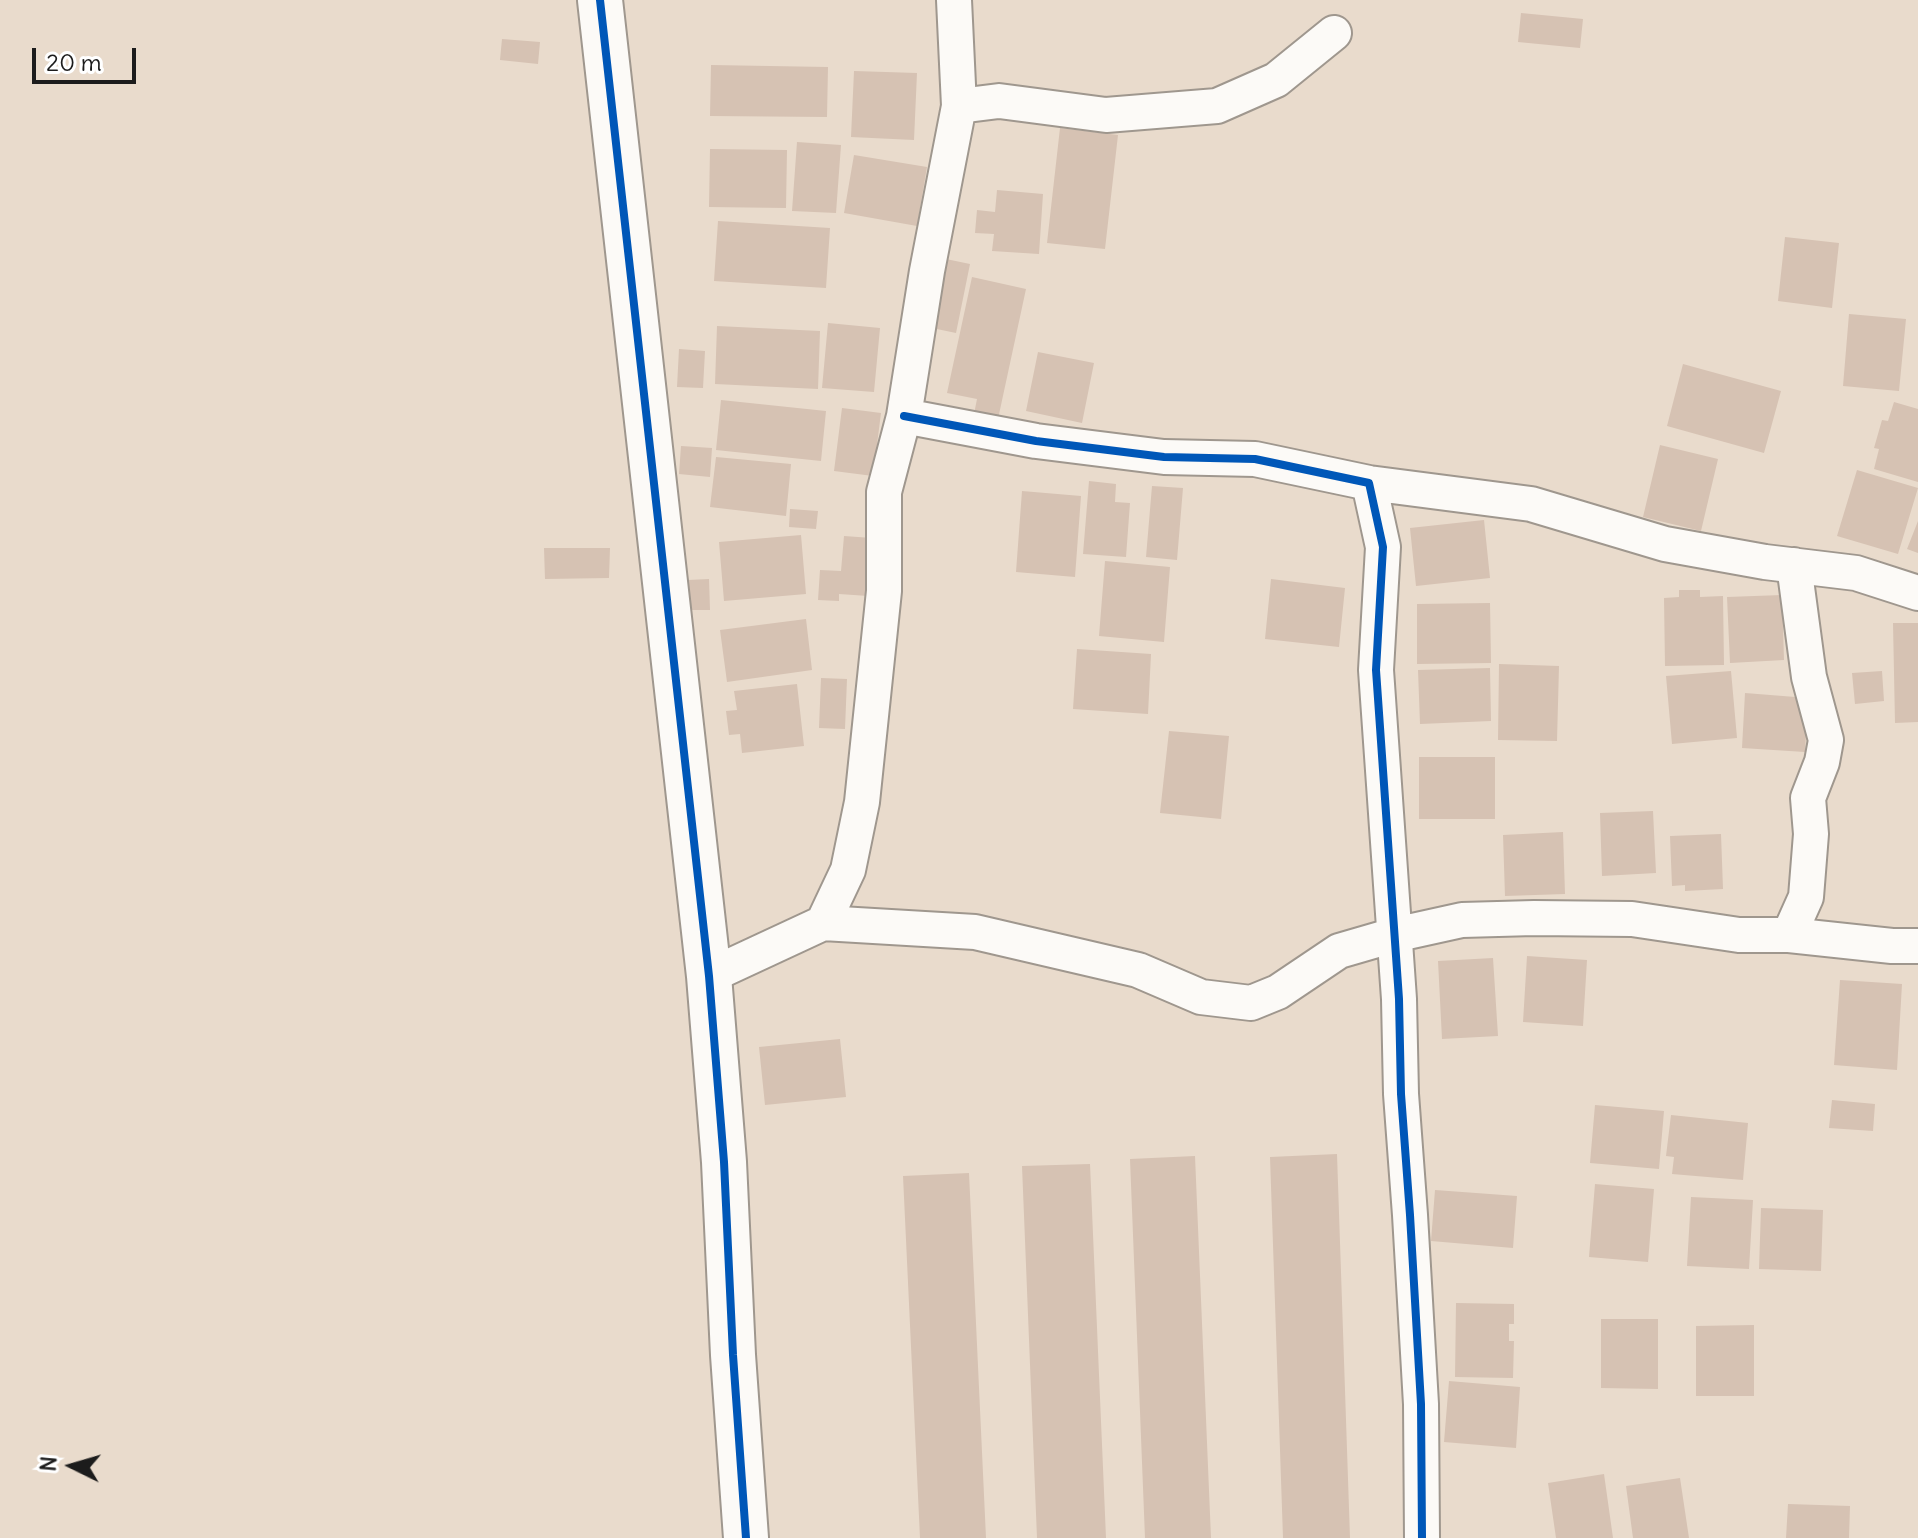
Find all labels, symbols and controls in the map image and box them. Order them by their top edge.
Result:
scale bar [36,32,140,82]
text: 20 m [46,47,102,77]
north arrow [32,1426,112,1506]
text: N [33,1455,63,1473]

